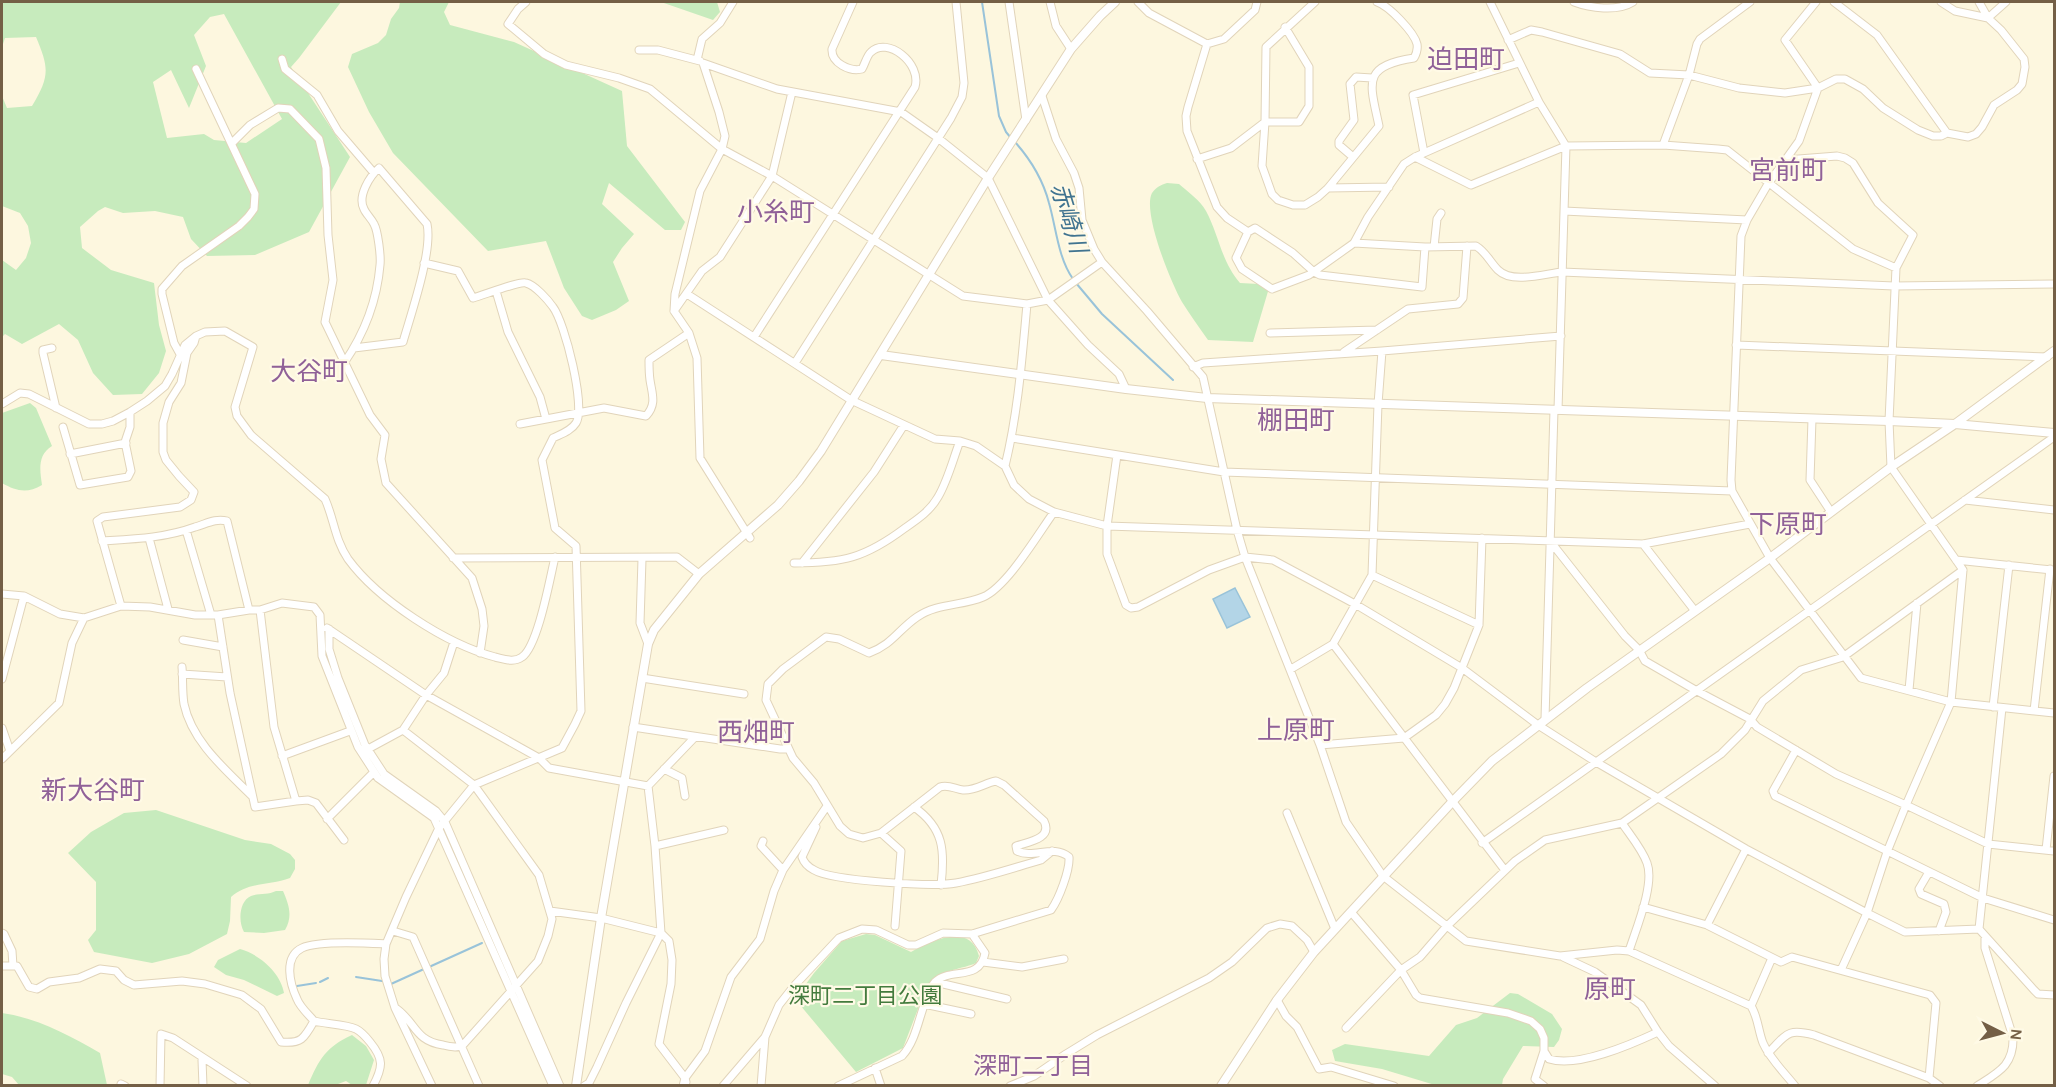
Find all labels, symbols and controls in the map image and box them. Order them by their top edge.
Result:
district label: 迫田町 [1427,44,1505,75]
district label: 宮前町 [1749,155,1827,186]
water label: 赤崎川 [1045,179,1094,259]
district label: 小糸町 [737,197,815,228]
district label: 大谷町 [270,356,348,387]
district label: 棚田町 [1257,405,1335,436]
district label: 下原町 [1749,509,1827,540]
district label: 上原町 [1257,715,1335,746]
district label: 西畑町 [717,717,795,748]
district label: 新大谷町 [41,775,145,806]
district label: 原町 [1584,974,1636,1005]
park label: 深町二丁目公園 [788,983,942,1009]
north arrow [1972,1003,2032,1063]
text: N [2006,1028,2026,1041]
district label: 深町二丁目 [973,1052,1093,1080]

